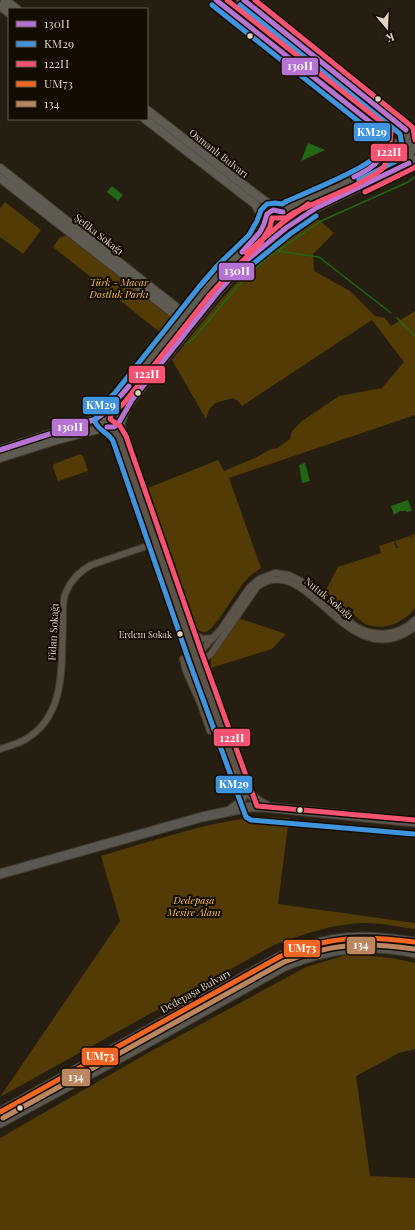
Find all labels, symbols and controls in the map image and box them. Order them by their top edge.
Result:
legend [8,8,148,120]
north arrow [367,8,407,48]
text: 130H [44,15,70,31]
text: K [384,30,397,46]
unlabelled marker [245,31,255,41]
text: KM29 [44,35,74,51]
text: 122H [44,55,69,71]
line badge: 130H [281,57,319,76]
text: 130H [287,58,313,73]
text: UM73 [44,75,73,91]
unlabelled marker [373,94,383,104]
text: 134 [44,95,60,111]
line badge: KM29 [353,122,391,142]
text: KM29 [357,124,387,139]
street label: Osmanlı Bulvarı [186,125,252,181]
line badge: 122H [370,143,408,162]
text: 122H [377,144,401,159]
street label: Şefika Sokağı [72,210,127,258]
line badge: 130H [218,262,255,281]
text: 130H [224,263,250,278]
park label: Türk - Macar Dostluk Parkı [89,275,149,301]
line badge: 122H [128,365,166,384]
text: 122H [135,366,159,381]
unlabelled marker [133,388,143,398]
line badge: KM29 [82,396,120,415]
text: KM29 [86,397,116,412]
line badge: 130H [51,418,89,437]
text: 130H [57,419,83,434]
street label: Nutuk Sokağı [302,574,357,622]
street label: Fidan Sokağı [45,603,61,661]
place label: Erdem Sokak [119,628,172,640]
marker: Erdem Sokak [175,629,185,639]
line badge: 122H [213,728,251,747]
text: 122H [220,730,244,745]
line badge: KM29 [215,775,253,794]
text: KM29 [219,776,249,791]
unlabelled marker [295,805,305,815]
park label: Dedepaşa Mesire Alanı [166,893,221,919]
line badge: 134 [346,936,376,955]
text: 134 [353,937,369,952]
line badge: UM73 [283,939,321,958]
text: UM73 [288,940,316,955]
street label: Dedepaşa Bulvarı [158,966,232,1016]
line badge: UM73 [81,1047,119,1066]
text: UM73 [86,1048,114,1063]
line badge: 134 [61,1068,91,1087]
text: 134 [68,1069,84,1084]
unlabelled marker [15,1103,25,1113]

